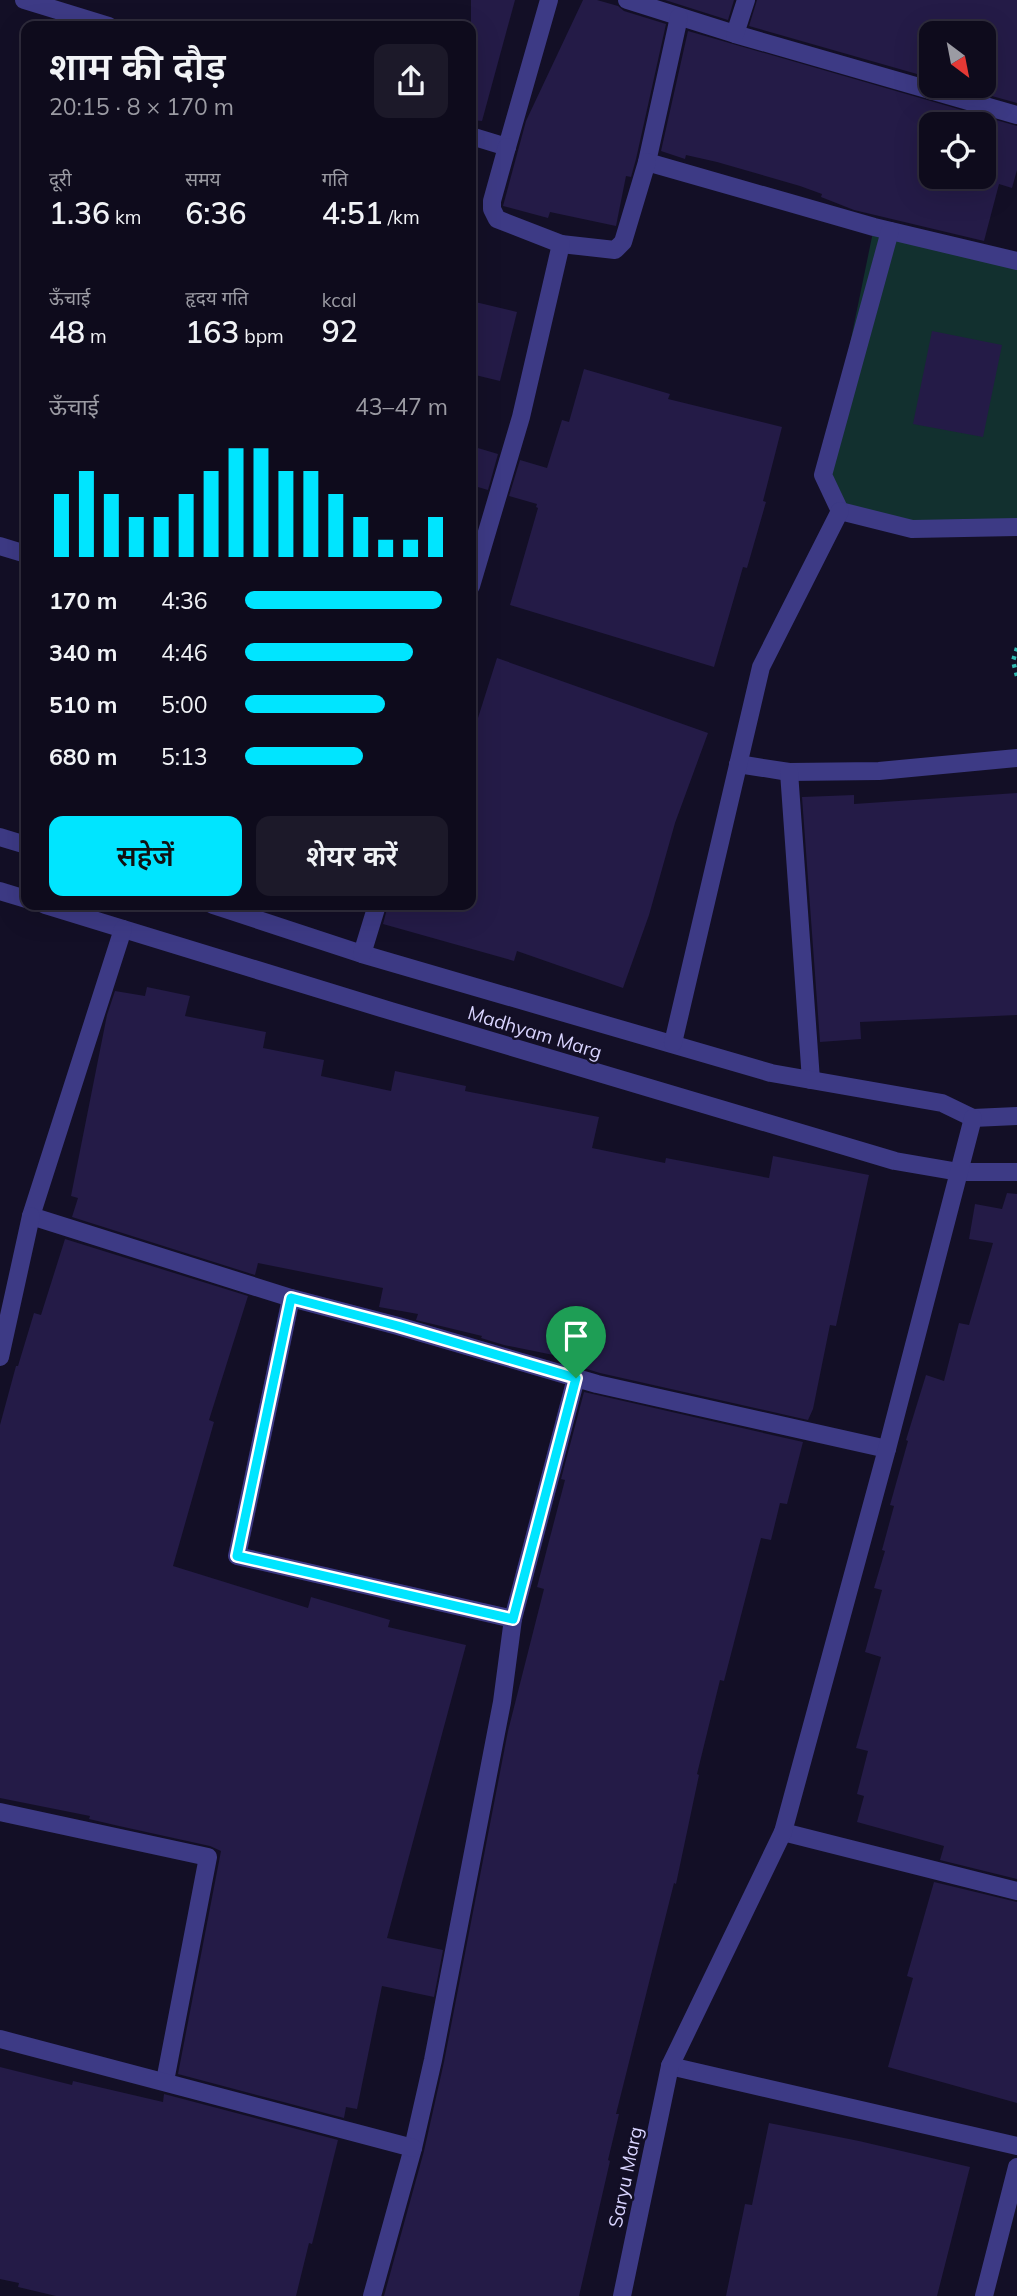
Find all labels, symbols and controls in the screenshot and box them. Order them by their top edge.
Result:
north arrow [919,21,996,98]
map controls [919,21,996,189]
text: शाम की दौड़ [49,42,226,90]
button: share [374,44,448,118]
text: 20:15 · 8 × 170 m [49,92,234,121]
button: locate [919,112,996,189]
text: दूरी [49,167,72,191]
text: समय [185,167,221,191]
text: गति [322,167,348,191]
text: 1.36 [49,194,110,232]
text: 6:36 [185,194,246,232]
text: 4:51 [322,194,383,232]
text: km [110,205,142,229]
text: /km [383,205,420,229]
text: ऊँचाई [49,286,90,310]
text: हृदय गति [185,286,248,310]
text: kcal [322,288,356,312]
text: 92 [322,312,358,350]
text: 48 [49,313,85,351]
text: 163 [185,313,239,351]
text: m [85,324,107,348]
text: bpm [239,324,284,348]
text: ऊँचाई [49,392,99,421]
text: 43–47 m [355,392,448,421]
text: 170 m [49,586,117,615]
text: 4:36 [161,586,208,615]
text: 340 m [49,638,117,667]
text: 4:46 [161,638,208,667]
text: 510 m [49,690,117,719]
text: 5:00 [161,690,208,719]
text: 680 m [49,742,117,771]
text: 5:13 [161,742,208,771]
button: सहेजें [49,816,242,896]
button: शेयर करें [256,816,448,896]
street label: Madhyam Marg [465,1000,605,1064]
pin [546,1306,606,1378]
icon: arrive [557,1317,595,1355]
street label: Saryu Marg [603,2124,647,2230]

